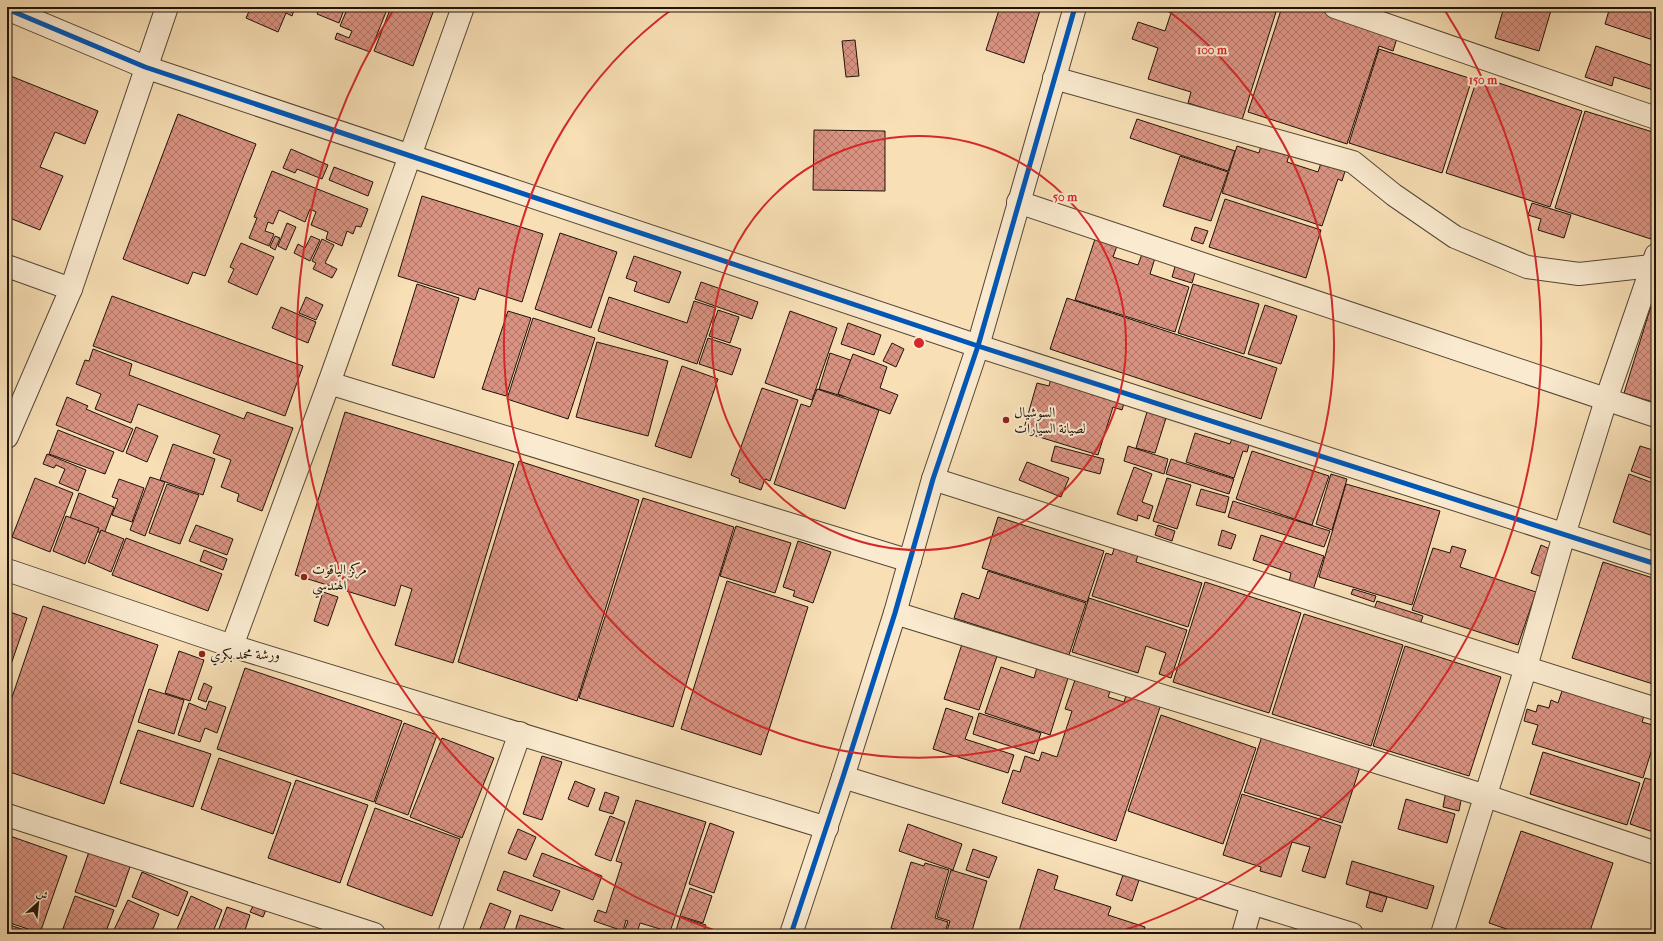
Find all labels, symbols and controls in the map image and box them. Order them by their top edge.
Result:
text: 100 m [1197,43,1228,57]
text: 150 m [1469,73,1498,87]
text: 50 m [1053,190,1078,204]
centre of rings [912,336,926,350]
place label: السوشيال لصيانة السيارات [1014,404,1086,437]
marker: السوشيال لصيانة السيارات [1001,415,1011,425]
place label: مركز الياقوت الهندسي [312,561,367,599]
marker: مركز الياقوت الهندسي [299,572,309,582]
place label: ورشة محمد بكري [210,646,280,666]
marker: ورشة محمد بكري [197,649,207,659]
north arrow [18,883,58,923]
text: ش [34,886,50,903]

